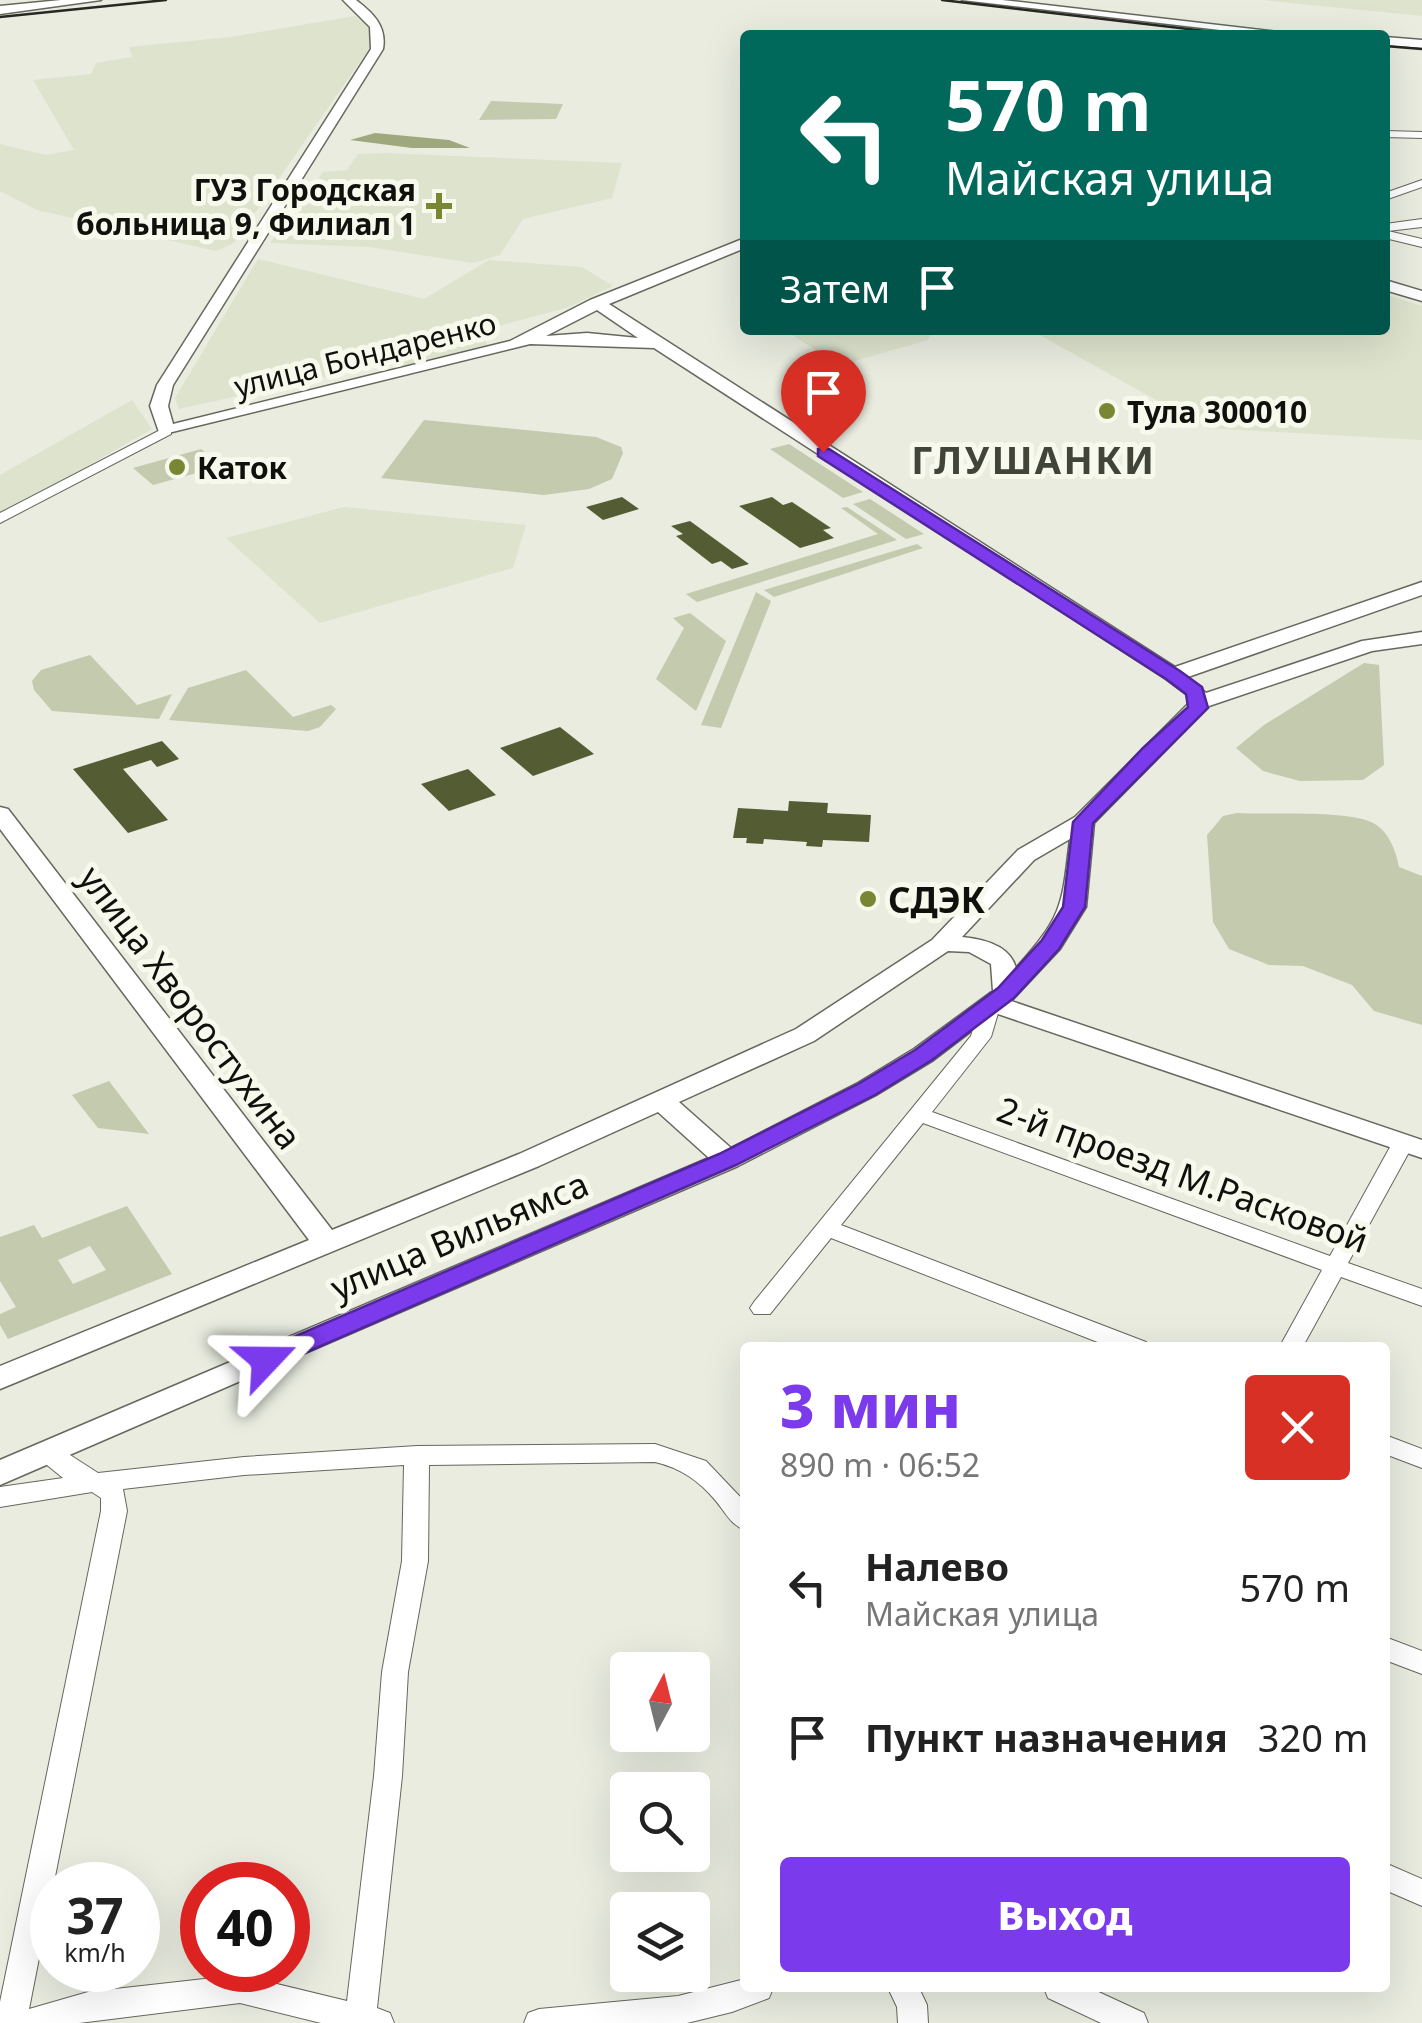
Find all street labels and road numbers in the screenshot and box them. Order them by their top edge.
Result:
street label: улица Бондаренко [230,302,500,406]
street label: улица Хворостухина [69,856,313,1158]
street label: 2-й проезд М.Расковой [991,1085,1375,1263]
street label: улица Вильямса [323,1160,595,1310]

